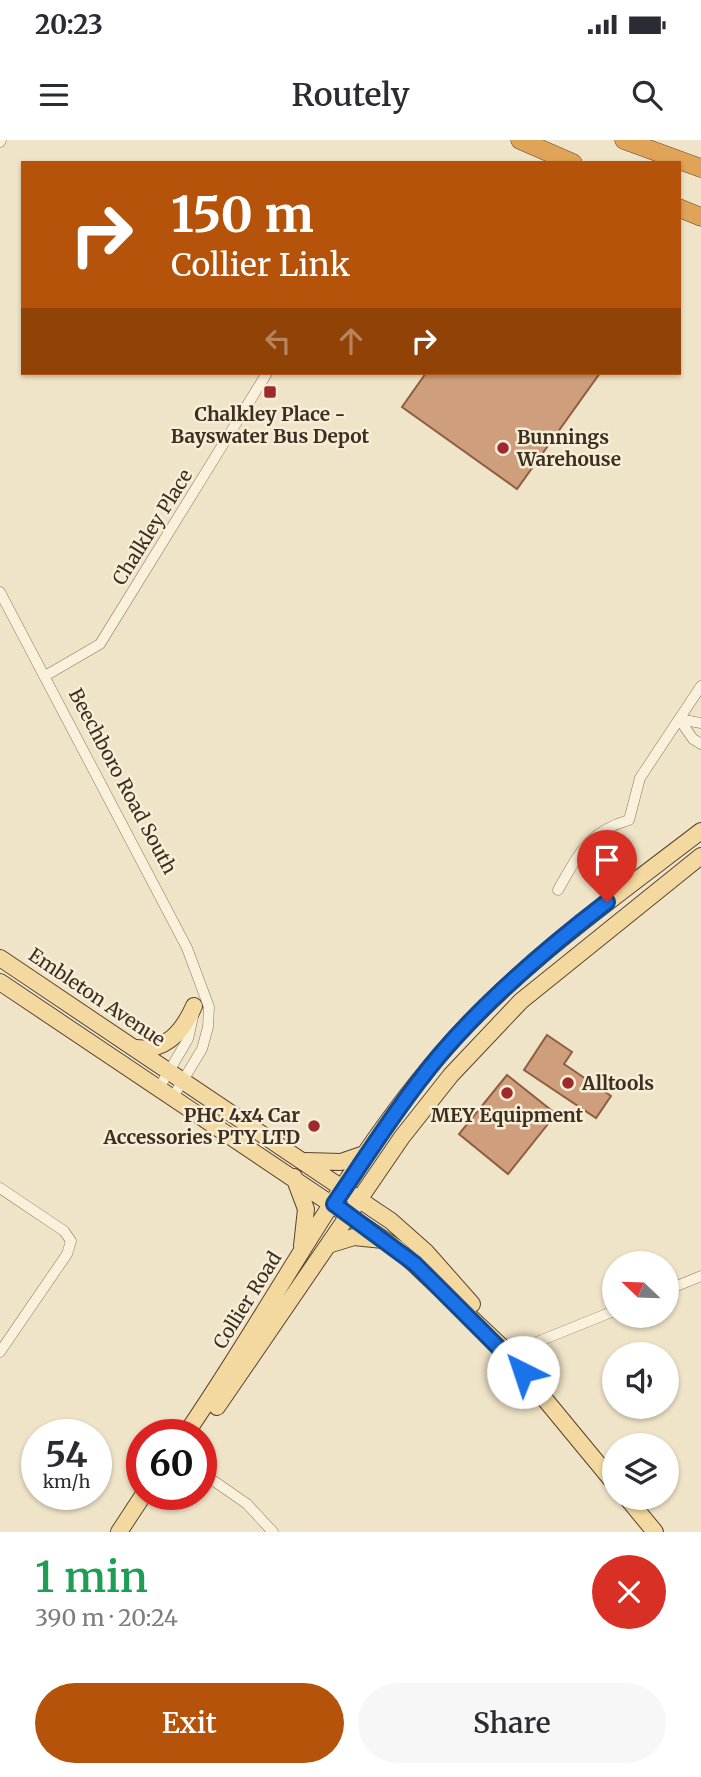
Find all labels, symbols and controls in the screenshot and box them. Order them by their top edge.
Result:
text: 20:23 [35,8,103,41]
text: Routely [291,75,410,115]
icon: menu [35,76,73,114]
icon: search [628,76,666,114]
text: 150 m [171,184,314,245]
icon: right [56,189,147,280]
text: Collier Link [171,245,350,285]
icon: left [259,322,297,360]
icon: ahead [332,322,370,360]
icon: right [405,322,443,360]
marker: Chalkley Place - Bayswater Bus Depot [262,384,278,400]
place label: Chalkley Place - Bayswater Bus Depot [171,402,370,448]
place label: Bunnings Warehouse [516,425,621,471]
marker: Bunnings Warehouse [495,440,511,456]
street label: Chalkley Place [107,465,197,589]
street label: Beechboro Road South [64,684,182,878]
pin [577,830,637,902]
icon: arrive [588,841,626,879]
street label: Embleton Avenue [24,942,170,1052]
place label: Alltools [581,1071,654,1095]
marker: Alltools [560,1075,576,1091]
marker: MEY Equipment [499,1085,515,1101]
place label: PHC 4x4 Car Accessories PTY LTD [102,1103,300,1149]
place label: MEY Equipment [431,1103,584,1127]
marker: PHC 4x4 Car Accessories PTY LTD [306,1118,322,1134]
street label: Collier Road [208,1247,286,1353]
north arrow [602,1251,679,1328]
map controls [602,1251,679,1510]
position arrow [486,1335,560,1409]
button: sound [602,1342,679,1419]
speed limit sign: 60 [126,1419,217,1510]
text: 54 [45,1433,88,1477]
button: layers [602,1433,679,1510]
text: km/h [43,1470,90,1493]
text: 1 min [35,1551,148,1603]
button: close [592,1555,666,1629]
text: 390 m · 20:24 [35,1603,178,1632]
button: Exit [35,1683,344,1763]
button: Share [358,1683,666,1763]

